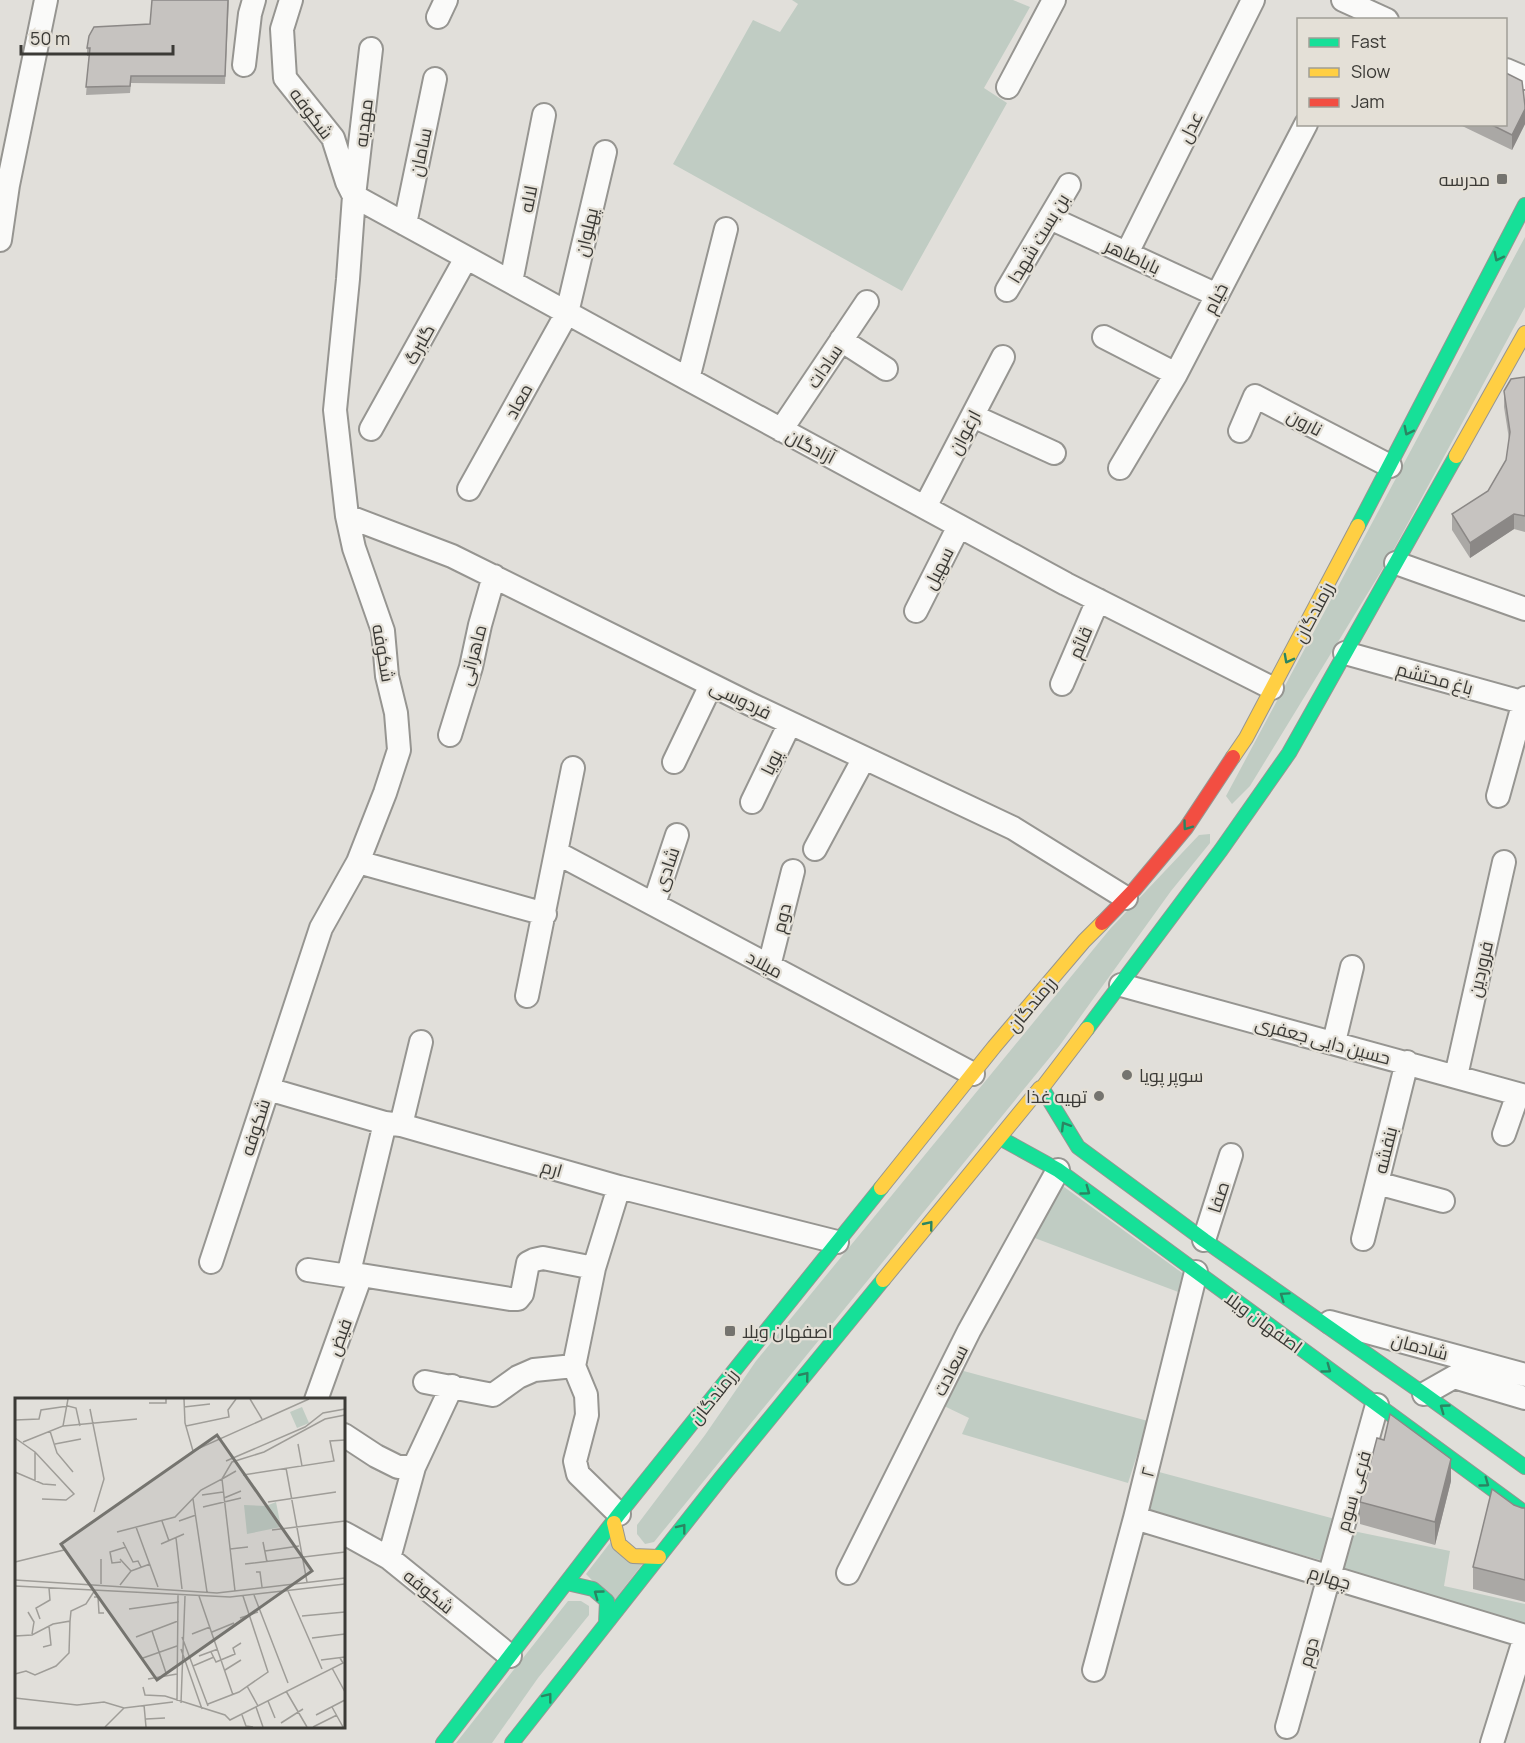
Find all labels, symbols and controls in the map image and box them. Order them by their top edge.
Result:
scale bar [21,18,172,56]
legend [1297,18,1507,126]
text: 50 m [30,26,70,50]
text: Fast [1351,29,1386,53]
text: Slow [1351,59,1391,83]
street label: شکوفه [285,82,339,144]
text: Jam [1351,89,1385,113]
street label: مهدیه [348,98,378,148]
street label: عدل [1172,107,1208,147]
street label: سامان [403,126,437,178]
place label: مدرسه [1439,167,1490,191]
marker: مدرسه [1495,172,1509,186]
street label: لاله [514,183,542,215]
street label: بن بست شهدا [1002,189,1074,287]
street label: پهلوان [569,205,604,259]
street label: باباطاهر [1100,232,1165,279]
one-way arrow [1494,251,1505,262]
street label: خیام [1197,278,1234,318]
street label: گلبرگ [398,320,440,368]
street label: سادات [801,339,847,393]
street label: معاد [499,379,537,423]
street label: نارون [1283,403,1327,441]
street label: ارغوان [942,405,986,459]
street label: آزادگان [782,423,840,469]
one-way arrow [1404,424,1416,435]
street label: سهیل [917,543,959,593]
street label: رزمندگان [1287,577,1339,647]
street label: شکوفه [367,622,401,684]
street label: ماهرانی [452,622,492,688]
street label: قائم [1063,622,1098,662]
one-way arrow [1284,652,1295,663]
street label: باغ محتشم [1394,656,1476,701]
street label: فردوسی [706,674,776,724]
street label: پویا [755,745,788,779]
one-way arrow [1184,819,1195,830]
street label: شادی [647,844,685,894]
street label: دوم [766,901,797,936]
street label: فروردین [1462,939,1498,999]
street label: میلاد [743,945,787,983]
street label: رزمندگان [1001,971,1061,1037]
street label: حسین دایی جعفری [1253,1010,1393,1070]
place label: سوپر پویا [1139,1063,1203,1088]
marker: سوپر پویا [1120,1068,1134,1082]
place label: تهیه غذا [1026,1084,1087,1108]
marker: تهیه غذا [1092,1089,1106,1103]
street label: شکوفه [235,1095,275,1159]
one-way arrow [1061,1122,1073,1132]
street label: بنفشه [1368,1124,1402,1176]
street label: ارم [538,1154,565,1183]
street label: صفا [1202,1178,1234,1216]
one-way arrow [1079,1183,1090,1194]
one-way arrow [921,1221,932,1232]
street label: اصفهان ویلا [1220,1286,1308,1358]
one-way arrow [1280,1292,1291,1303]
street label: فیض [321,1315,357,1359]
place label: اصفهان ویلا [742,1319,833,1343]
marker: اصفهان ویلا [723,1324,737,1338]
street label: شادمان [1389,1327,1451,1365]
street label: سعادت [927,1340,973,1400]
one-way arrow [1321,1361,1332,1372]
street label: رزمندگان [683,1363,743,1429]
one-way arrow [798,1372,809,1383]
inset map [15,1398,345,1728]
one-way arrow [1439,1404,1450,1415]
street label: فرعی سوم [1330,1448,1377,1535]
street label: ۲ [1134,1464,1160,1480]
one-way arrow [1478,1476,1489,1487]
one-way arrow [675,1523,686,1534]
street label: چهارم [1306,1559,1354,1596]
street label: شکوفه [399,1563,459,1619]
one-way arrow [594,1590,605,1601]
street label: دوم [1292,1634,1325,1670]
one-way arrow [541,1693,552,1704]

